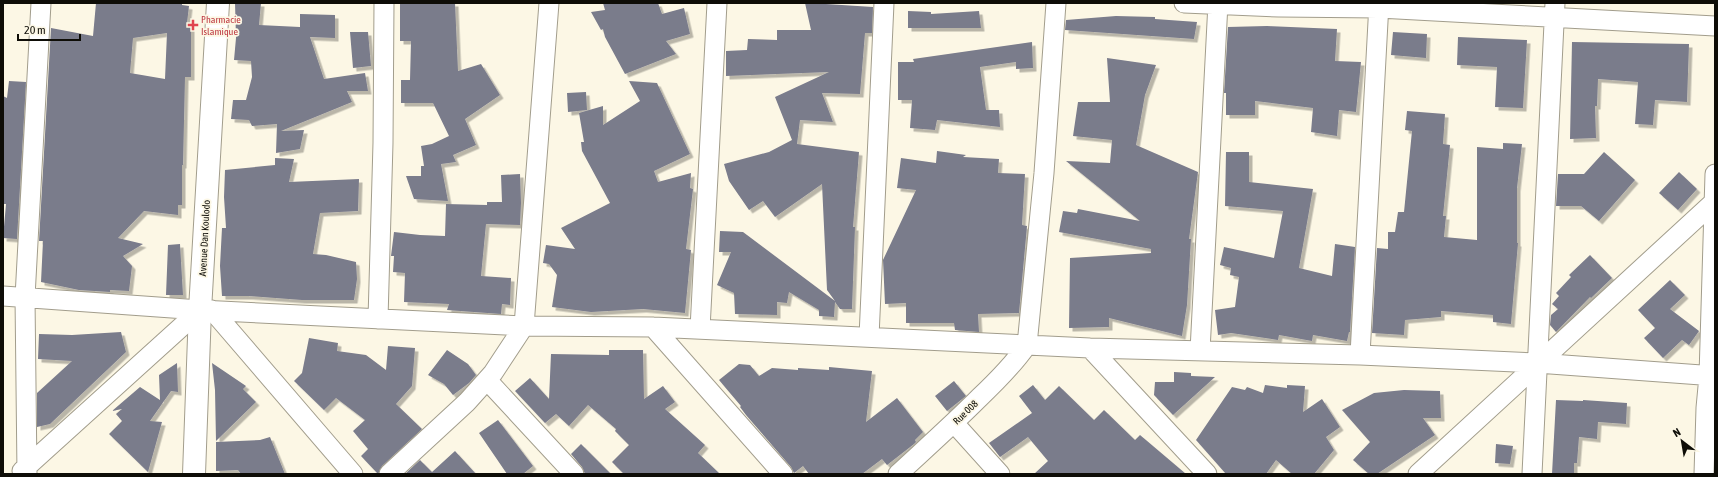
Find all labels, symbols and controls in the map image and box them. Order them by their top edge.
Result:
place label: Pharmacie Islamique [201,14,241,37]
scale bar [18,16,80,42]
marker: Pharmacie Islamique [188,20,198,30]
text: 20 m [24,23,46,37]
street label: Avenue Dan Koulodo [197,199,212,276]
street label: Rue 008 [951,398,980,427]
north arrow [1662,421,1702,461]
text: N [1671,426,1683,439]

